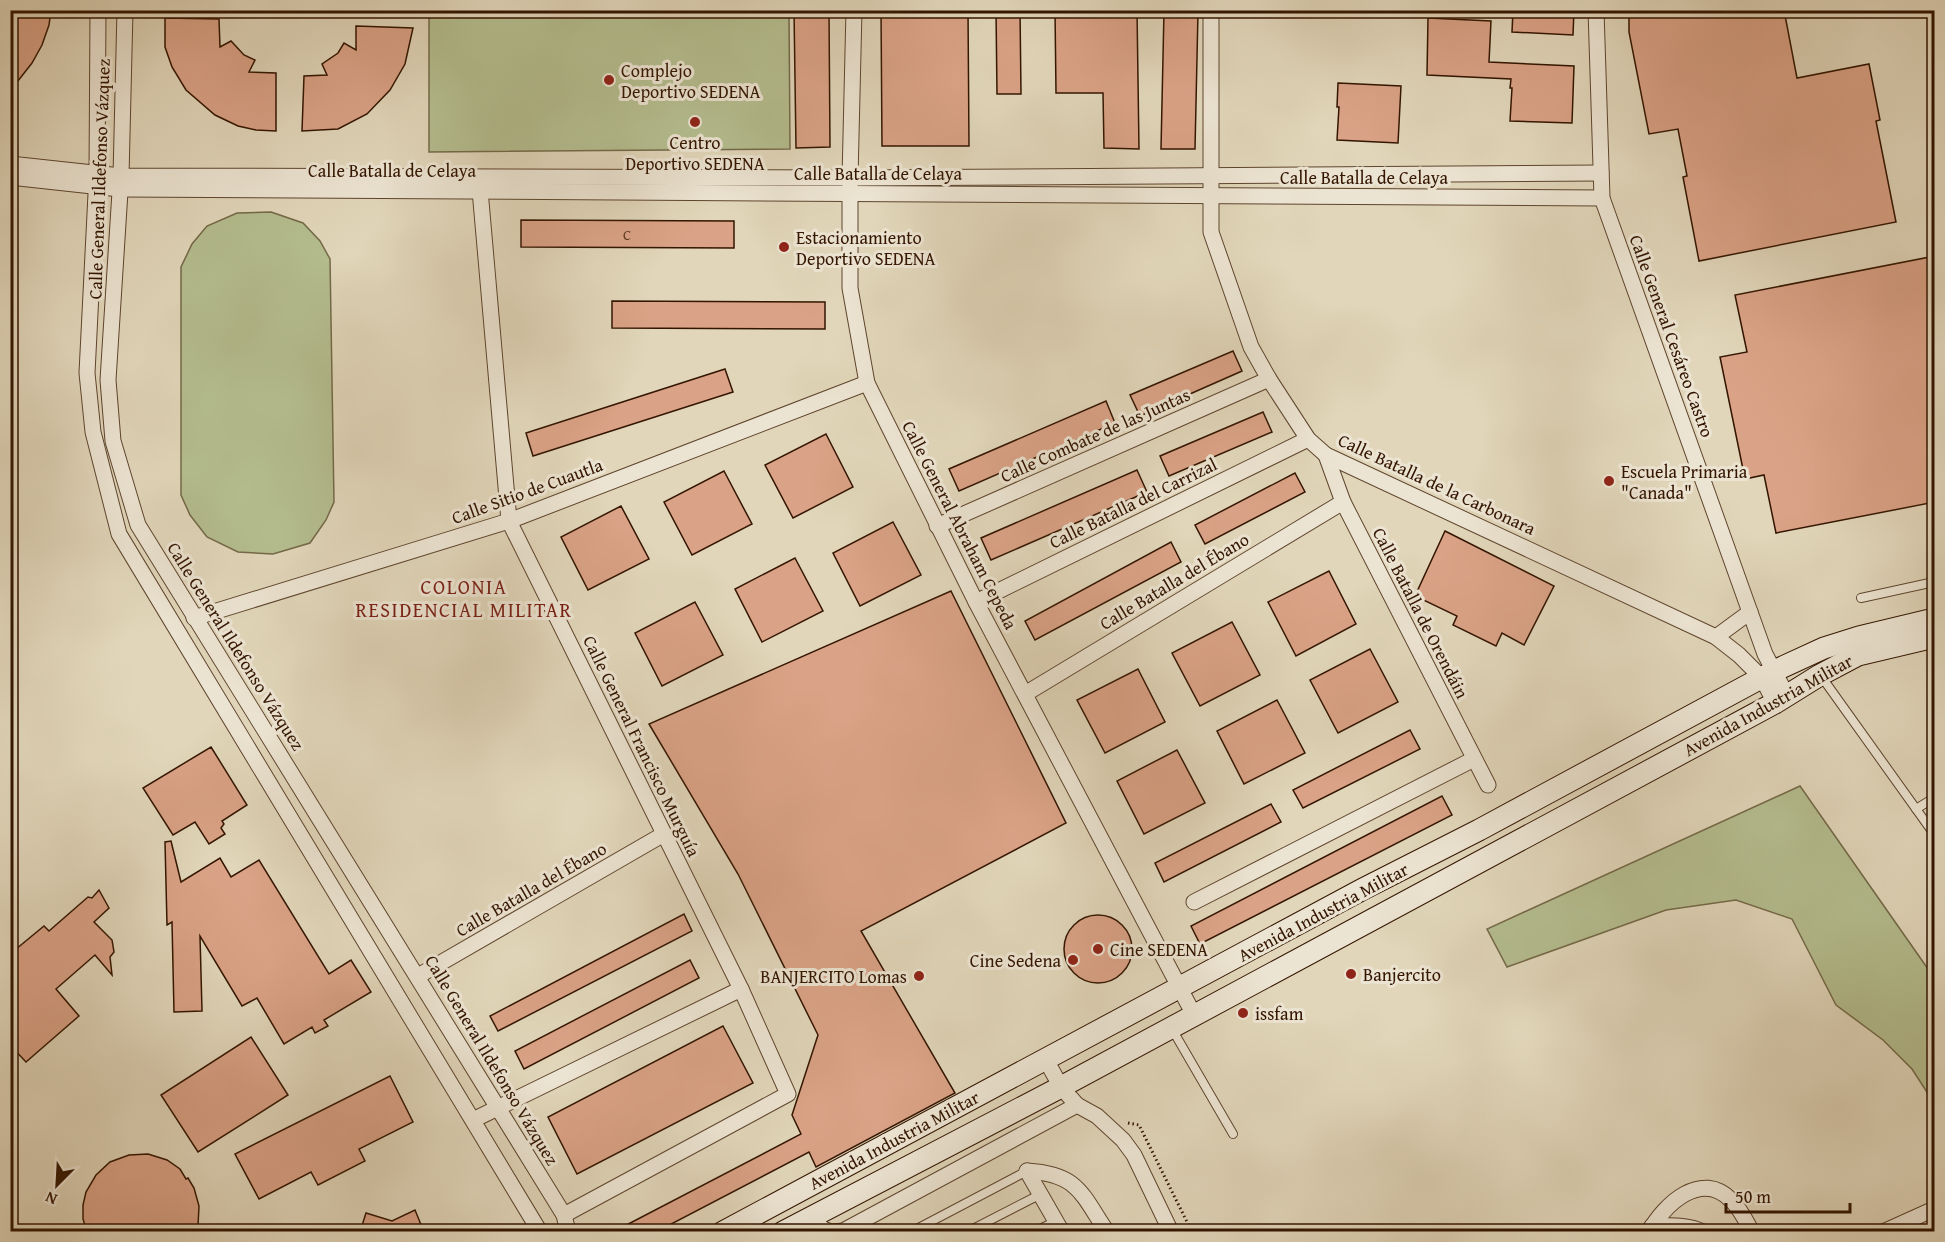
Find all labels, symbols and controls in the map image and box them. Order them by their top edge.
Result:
place label: Complejo Deportivo SEDENA [621,57,761,105]
street label: Calle General Ildefonso Vázquez [81,58,117,300]
marker: Complejo Deportivo SEDENA [602,73,616,87]
marker: Centro Deportivo SEDENA [688,115,702,129]
place label: Centro Deportivo SEDENA [625,129,765,177]
street label: Calle Batalla de Celaya [308,157,476,184]
street label: Calle Batalla de Celaya [794,160,962,187]
street label: Calle Batalla de Celaya [1280,164,1448,191]
house number: C [623,224,631,245]
place label: Estacionamiento Deportivo SEDENA [796,224,936,272]
street label: Calle General Cesáreo Castro [1623,231,1721,441]
marker: Estacionamiento Deportivo SEDENA [777,240,791,254]
street label: Calle Combate de las Juntas [996,381,1194,489]
street label: Calle General Abraham Cepeda [896,416,1025,634]
street label: Calle Batalla de la Carbonara [1334,426,1541,542]
street label: Calle Sitio de Cuautla [448,451,607,531]
street label: Calle Batalla del Carrizal [1045,451,1221,555]
place label: Escuela Primaria "Canada" [1621,458,1748,506]
marker: Escuela Primaria "Canada" [1602,474,1616,488]
street label: Calle Batalla de Orendáin [1366,523,1476,703]
street label: Calle Batalla del Ébano [1094,526,1254,636]
street label: Calle General Ildefonso Vázquez [161,537,311,755]
district label: COLONIA RESIDENCIAL MILITAR [356,572,572,624]
street label: Calle General Francisco Murguía [577,631,708,862]
street label: Avenida Industria Militar [1678,647,1858,763]
street label: Calle Batalla del Ébano [451,835,611,943]
street label: Avenida Industria Militar [1233,855,1414,968]
place label: Cine SEDENA [1110,936,1208,963]
marker: Cine SEDENA [1091,942,1105,956]
place label: Cine Sedena [970,947,1061,974]
street label: Calle General Ildefonso Vázquez [418,950,566,1170]
marker: Cine Sedena [1066,953,1080,967]
place label: Banjercito [1363,961,1441,988]
place label: BANJERCITO Lomas [760,963,907,990]
marker: Banjercito [1344,967,1358,981]
marker: BANJERCITO Lomas [912,969,926,983]
place label: issfam [1255,1000,1304,1027]
marker: issfam [1236,1006,1250,1020]
street label: Avenida Industria Militar [804,1083,985,1196]
north arrow [27,1155,87,1215]
scale bar [1726,1176,1850,1214]
text: 50 m [1735,1183,1771,1210]
text: N [41,1185,61,1212]

